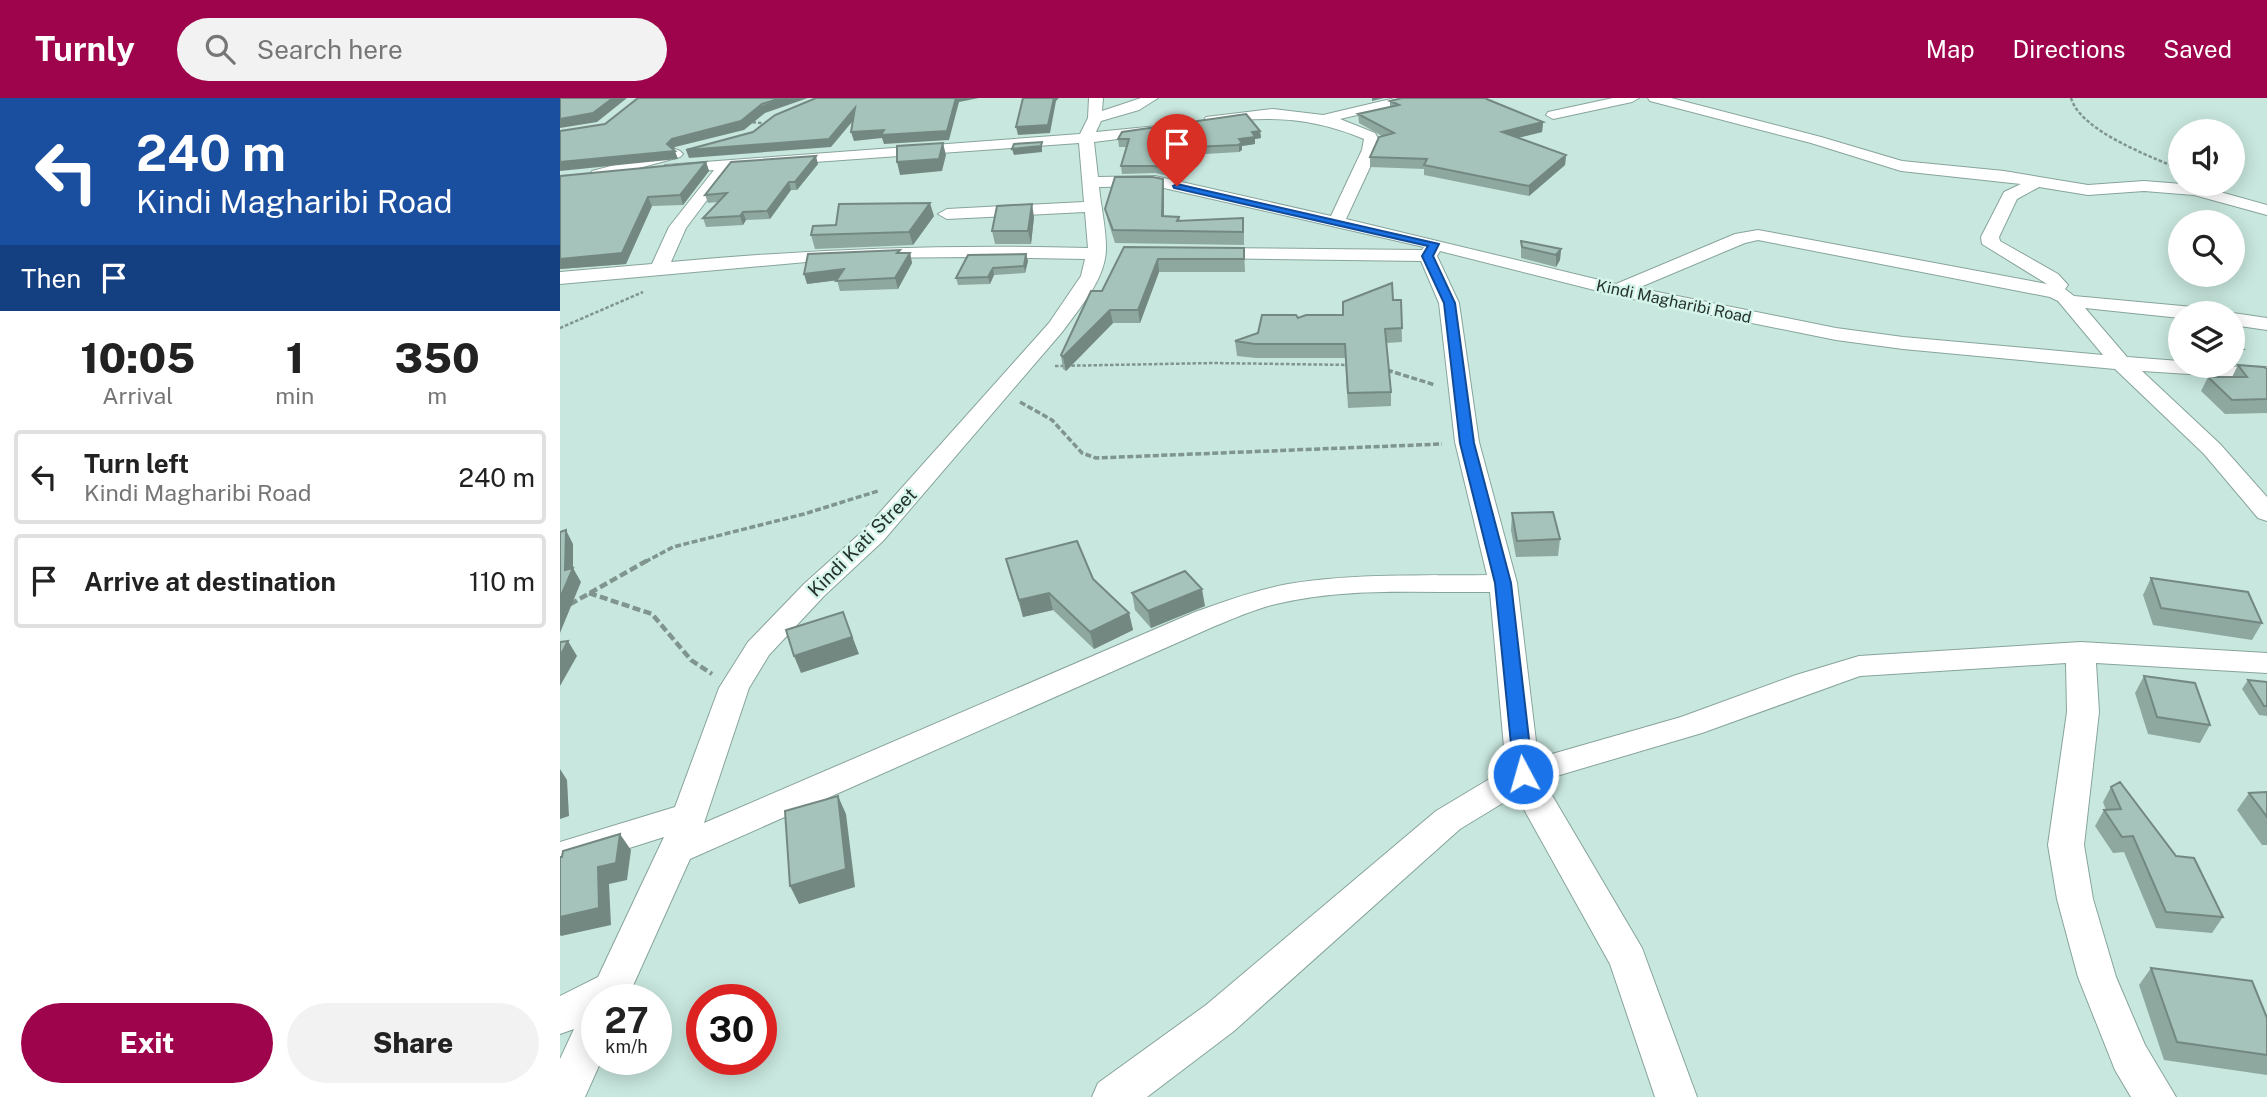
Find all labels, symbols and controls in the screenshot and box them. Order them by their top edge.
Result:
search box [177,18,667,81]
text: Turnly [35,30,135,68]
icon: search [201,30,239,68]
text: Search here [257,34,403,65]
text: Map [1926,35,1975,63]
text: Directions [2013,35,2125,63]
text: Saved [2163,35,2232,63]
pin [1147,114,1207,186]
map controls [2168,119,2245,378]
button: sound [2168,119,2245,196]
text: 240 m [136,124,286,182]
icon: arrive [1158,125,1196,163]
icon: left [21,126,112,217]
text: Kindi Magharibi Road [136,183,453,220]
button: search [2168,210,2245,287]
icon: arrive [95,259,133,297]
text: Then [21,263,81,294]
street label: Kindi Magharibi Road [1595,276,1753,327]
button: layers [2168,301,2245,378]
text: 10:05 [80,333,195,382]
text: 1 [286,333,304,382]
text: 350 [395,333,480,382]
text: Arrival [102,382,173,409]
text: min [275,382,314,409]
text: m [427,382,447,409]
text: Turn left [84,448,189,479]
icon: left [25,458,63,496]
text: 240 m [458,462,535,493]
text: Kindi Magharibi Road [84,479,312,506]
street label: Kindi Kati Street [803,483,921,601]
icon: arrive [25,562,63,600]
text: Arrive at destination [84,566,336,597]
text: 110 m [469,566,535,597]
position arrow [1486,737,1560,811]
speed limit sign: 30 [686,984,777,1075]
text: 27 [604,1000,649,1041]
button: Exit [21,1003,273,1083]
button: Share [287,1003,539,1083]
text: km/h [605,1036,648,1057]

